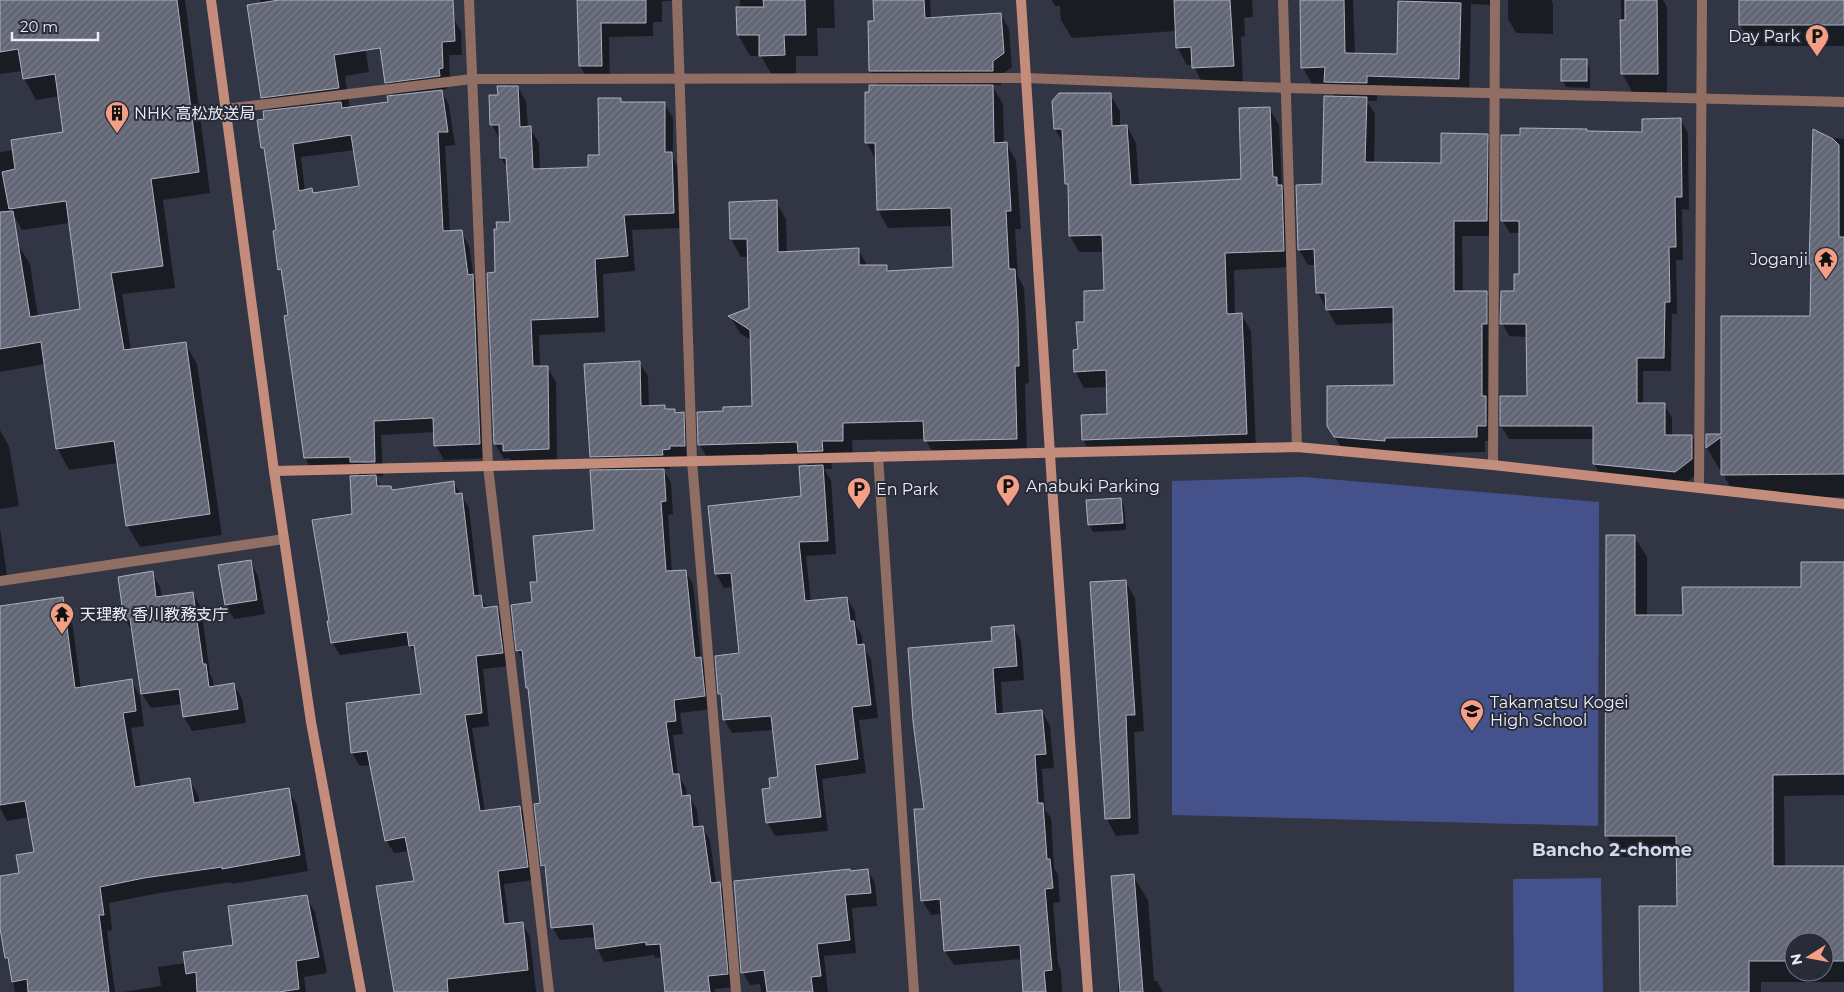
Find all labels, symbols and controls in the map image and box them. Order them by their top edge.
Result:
scale bar [12,10,99,42]
text: 20 m [20,17,58,36]
parking icon: Day Park [1804,23,1830,57]
place label: Day Park [1728,27,1800,46]
building icon: NHK 高松放送局 [104,100,130,134]
place label: NHK 高松放送局 [134,104,256,123]
temple icon: Joganji [1813,246,1839,280]
place label: Joganji [1749,250,1808,269]
parking icon: Anabuki Parking [995,473,1021,507]
parking icon: En Park [846,476,872,510]
place label: Anabuki Parking [1026,477,1160,496]
place label: En Park [876,480,939,499]
temple icon: 天理教 香川教務支庁 [49,601,75,635]
place label: 天理教 香川教務支庁 [80,605,228,624]
place label: Takamatsu Kogei High School [1490,693,1629,730]
school or university icon: Takamatsu Kogei High School [1459,698,1485,732]
district label: Bancho 2-chome [1532,839,1692,861]
north arrow [1784,932,1834,982]
text: N [1786,952,1806,967]

